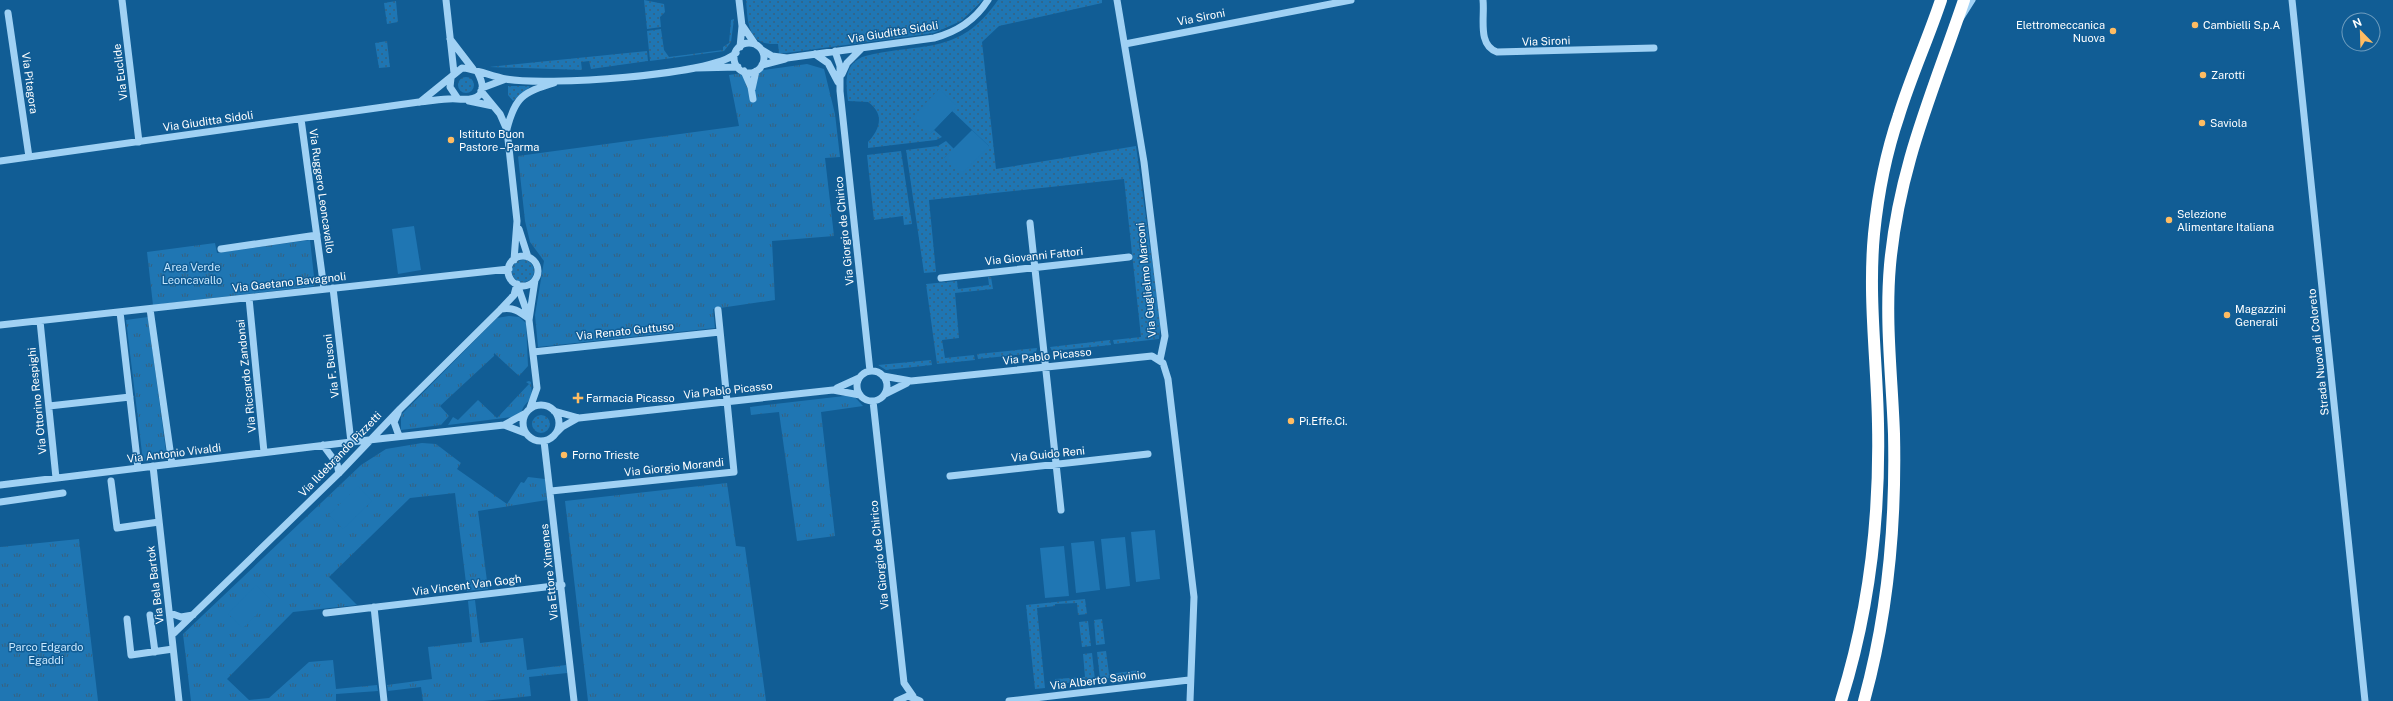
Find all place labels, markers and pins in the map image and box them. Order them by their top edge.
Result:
place label: Elettromeccanica Nuova [2016,19,2105,44]
place label: Cambielli S.p.A [2203,19,2280,31]
marker: Cambielli S.p.A [2190,20,2200,30]
marker: Elettromeccanica Nuova [2108,26,2118,36]
place label: Zarotti [2211,69,2245,81]
marker: Zarotti [2198,70,2208,80]
place label: Saviola [2210,117,2247,129]
marker: Saviola [2197,118,2207,128]
place label: Istituto Buon Pastore – Parma [459,128,539,153]
marker: Istituto Buon Pastore – Parma [446,135,456,145]
place label: Selezione Alimentare Italiana [2177,208,2274,233]
marker: Selezione Alimentare Italiana [2164,215,2174,225]
place label: Magazzini Generali [2235,303,2286,328]
marker: Magazzini Generali [2222,310,2232,320]
place label: Farmacia Picasso [586,392,675,404]
marker: Farmacia Picasso [573,393,583,403]
place label: Pi.Effe.Ci. [1299,415,1347,427]
marker: Pi.Effe.Ci. [1286,416,1296,426]
place label: Forno Trieste [572,449,639,461]
marker: Forno Trieste [559,450,569,460]

